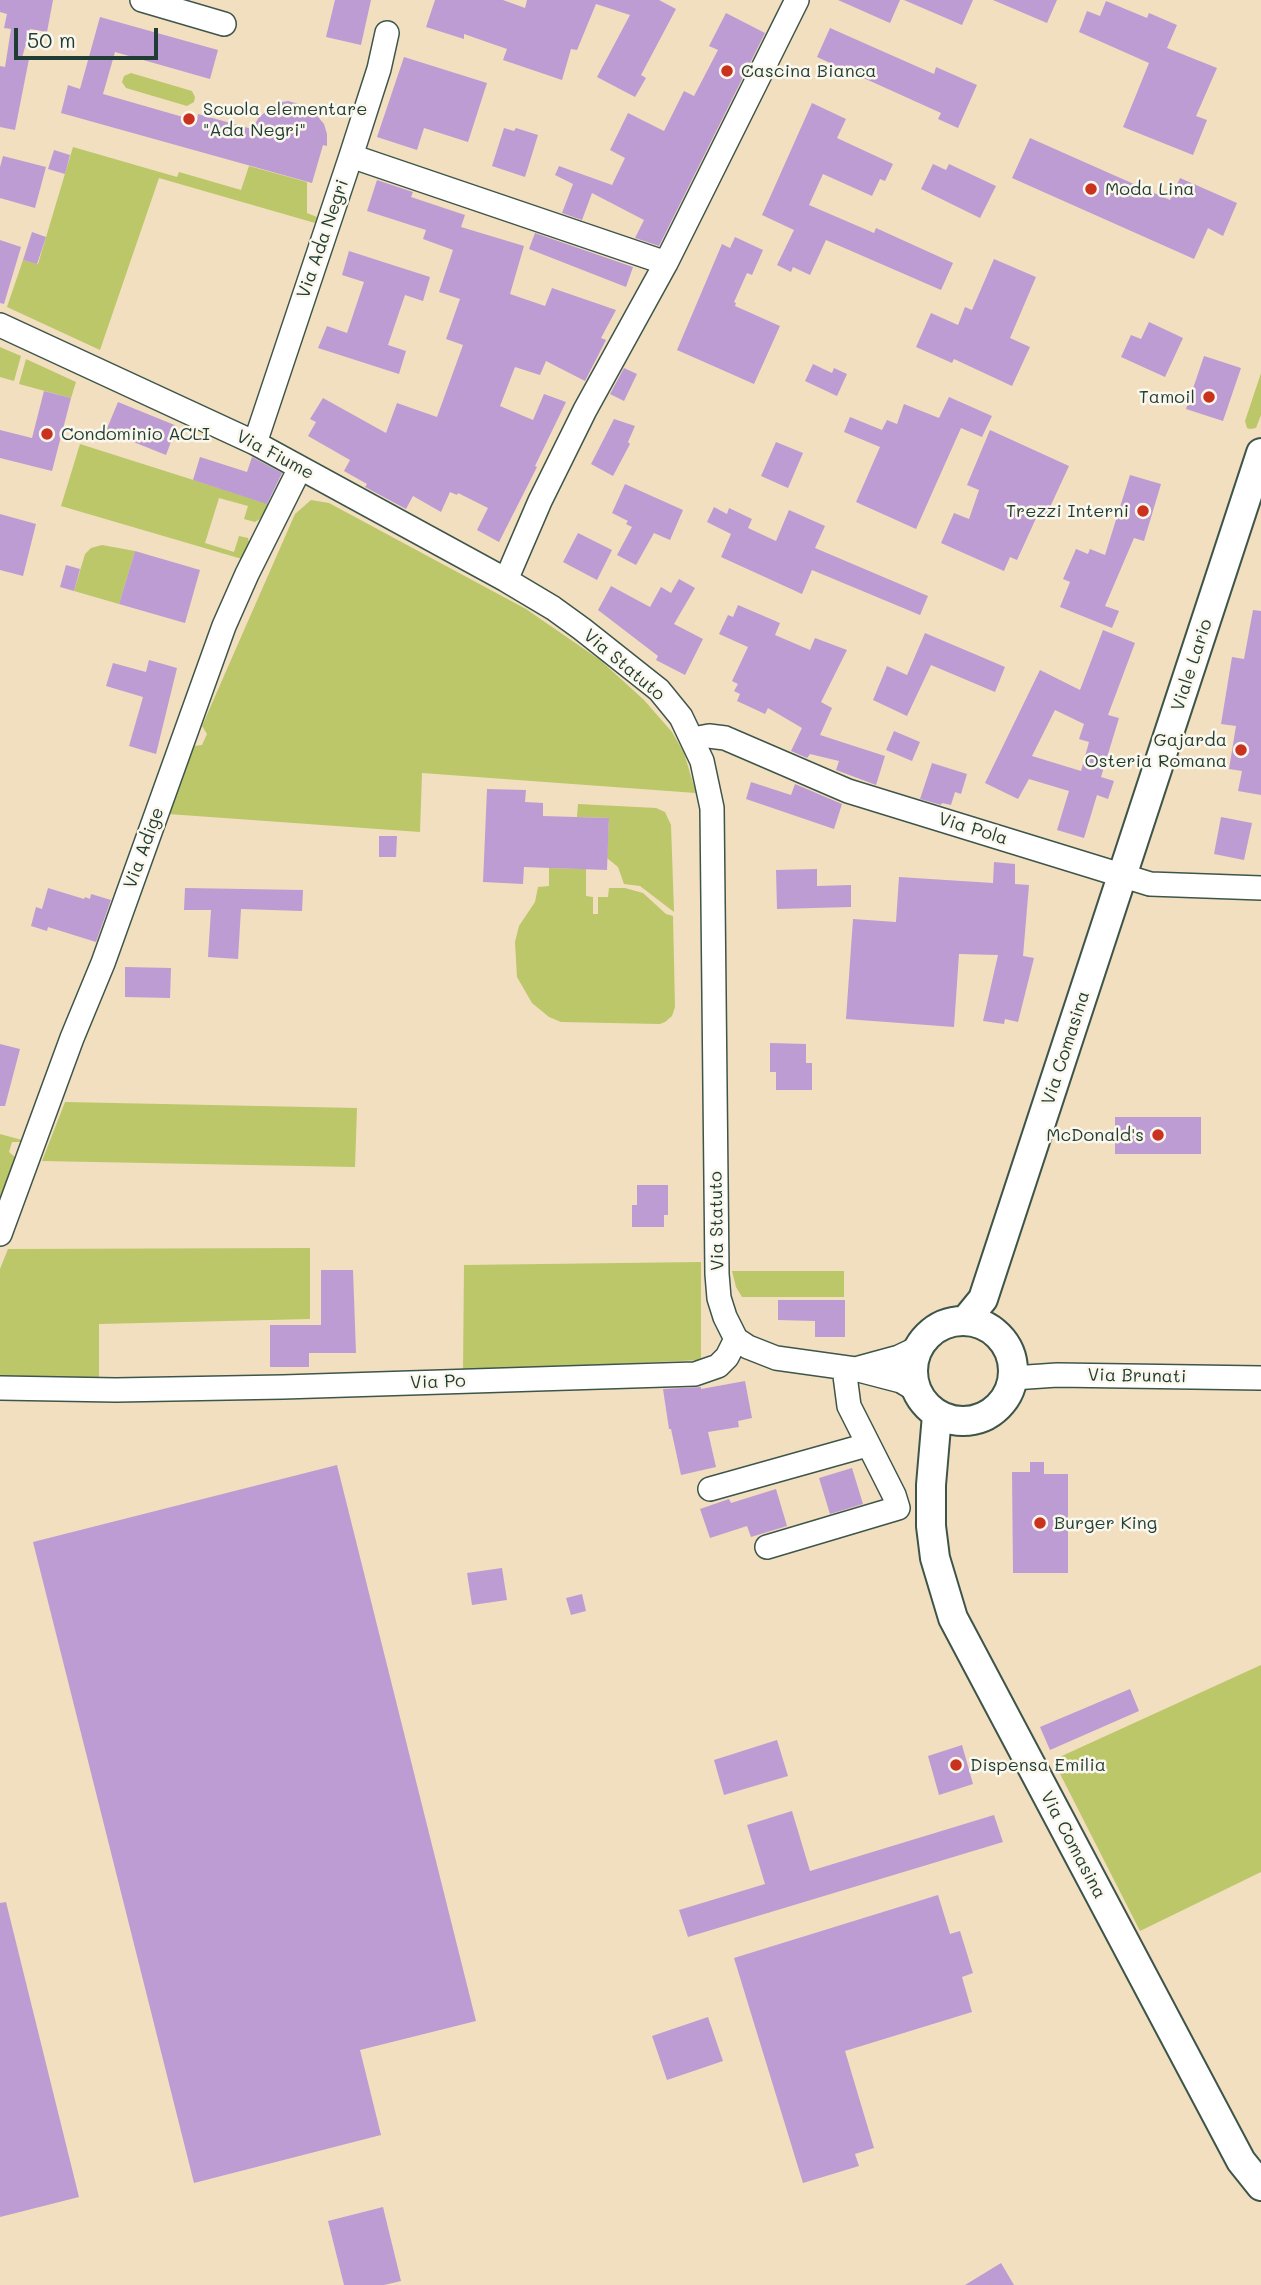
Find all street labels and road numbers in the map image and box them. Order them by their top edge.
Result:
street label: Via Ada Negri [293,177,353,301]
street label: Via Fiume [232,426,318,484]
street label: Viale Lario [1167,616,1217,714]
street label: Via Statuto [579,625,669,705]
street label: Via Adige [119,804,169,892]
street label: Via Pola [936,808,1010,850]
street label: Via Comasina [1037,988,1095,1108]
street label: Via Statuto [705,1171,729,1271]
street label: Via Brunati [1087,1364,1187,1388]
street label: Via Po [410,1370,466,1394]
street label: Via Comasina [1036,1788,1110,1902]

